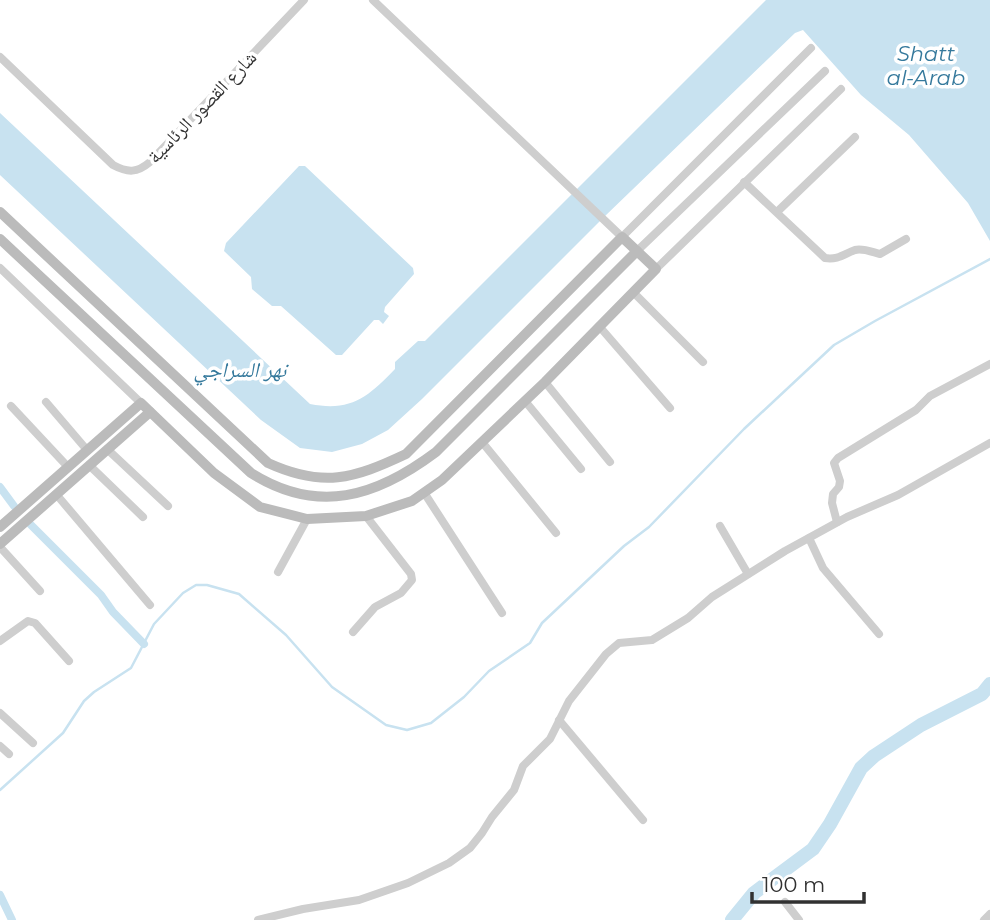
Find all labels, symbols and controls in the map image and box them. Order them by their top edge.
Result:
water label: Shatt al-Arab [887,41,965,90]
street label: شارع القصور الرئاسية [143,46,261,168]
water label: نهر السراجي [194,357,290,386]
scale bar [752,860,864,904]
text: 100 m [762,872,825,897]

